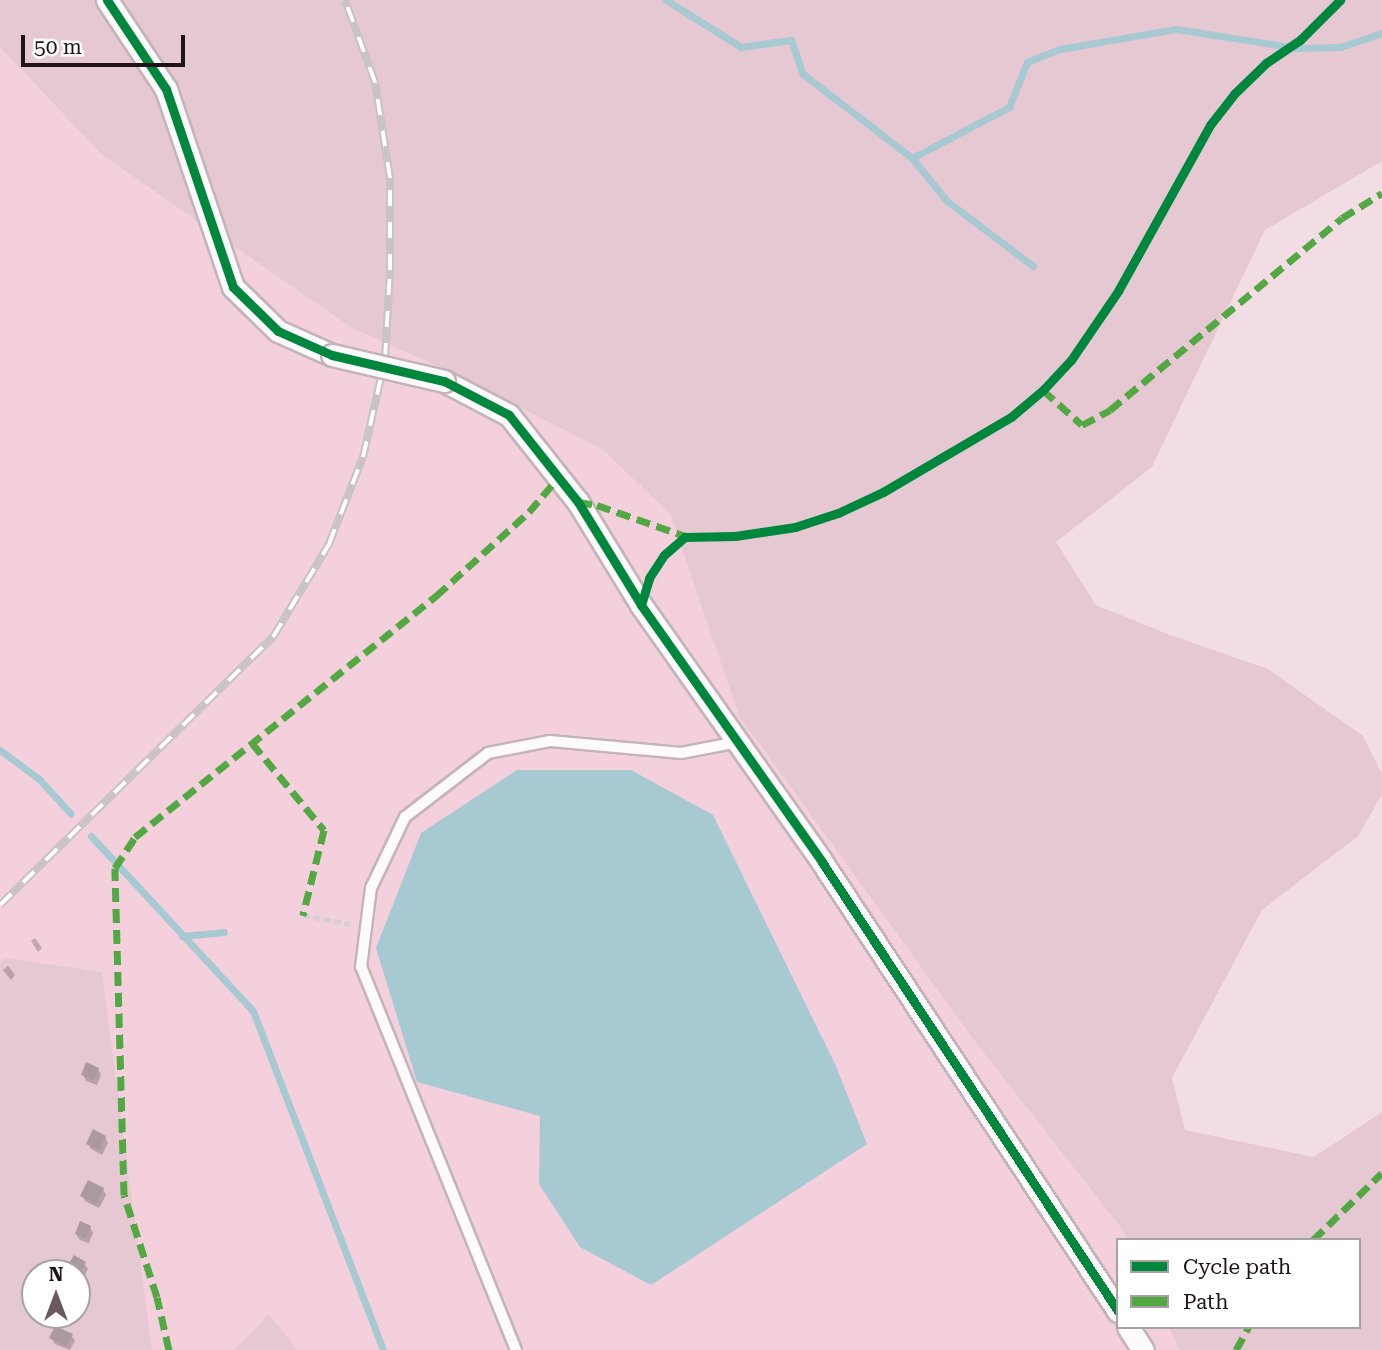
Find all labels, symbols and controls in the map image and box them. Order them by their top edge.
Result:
scale bar [24,21,189,65]
text: 50 m [34,35,82,59]
legend [1116,1238,1361,1329]
text: Cycle path [1183,1255,1291,1279]
north arrow [21,1259,91,1329]
text: N [49,1263,63,1286]
text: Path [1183,1290,1229,1314]

